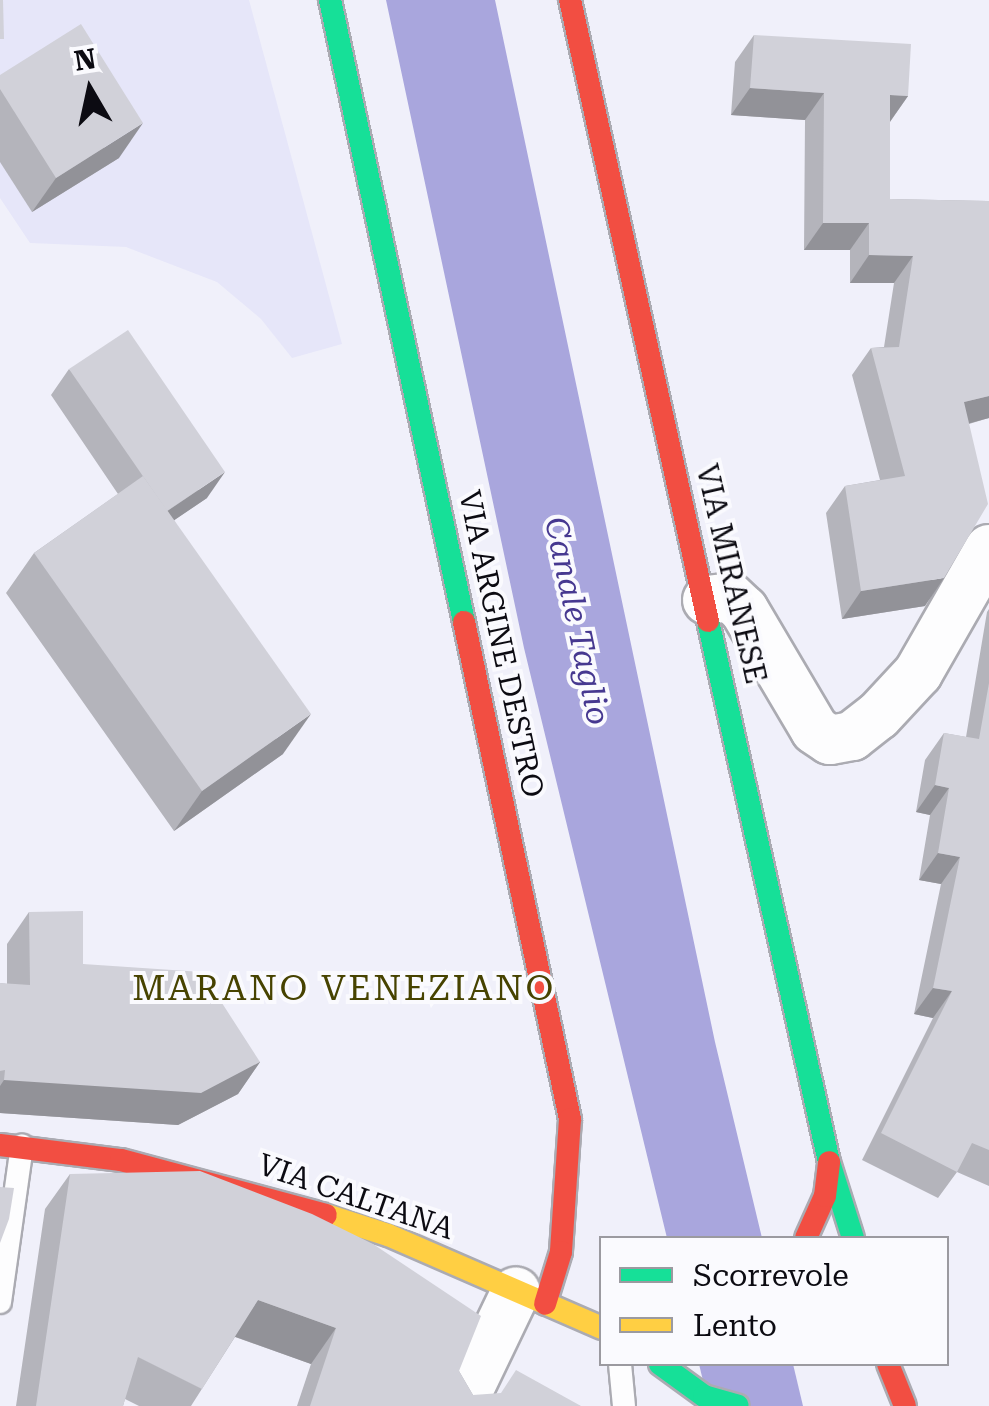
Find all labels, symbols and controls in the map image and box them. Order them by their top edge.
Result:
north arrow [40,40,140,140]
text: N [72,42,98,78]
street label: VIA MIRANESE [688,461,774,687]
street label: VIA ARGINE DESTRO [451,487,551,801]
water label: Canale Taglio [536,514,618,728]
district label: MARANO VENEZIANO [132,968,556,1010]
street label: VIA CALTANA [253,1147,459,1247]
legend [599,1236,949,1366]
text: Scorrevole [693,1258,849,1293]
text: Lento [693,1308,777,1343]

